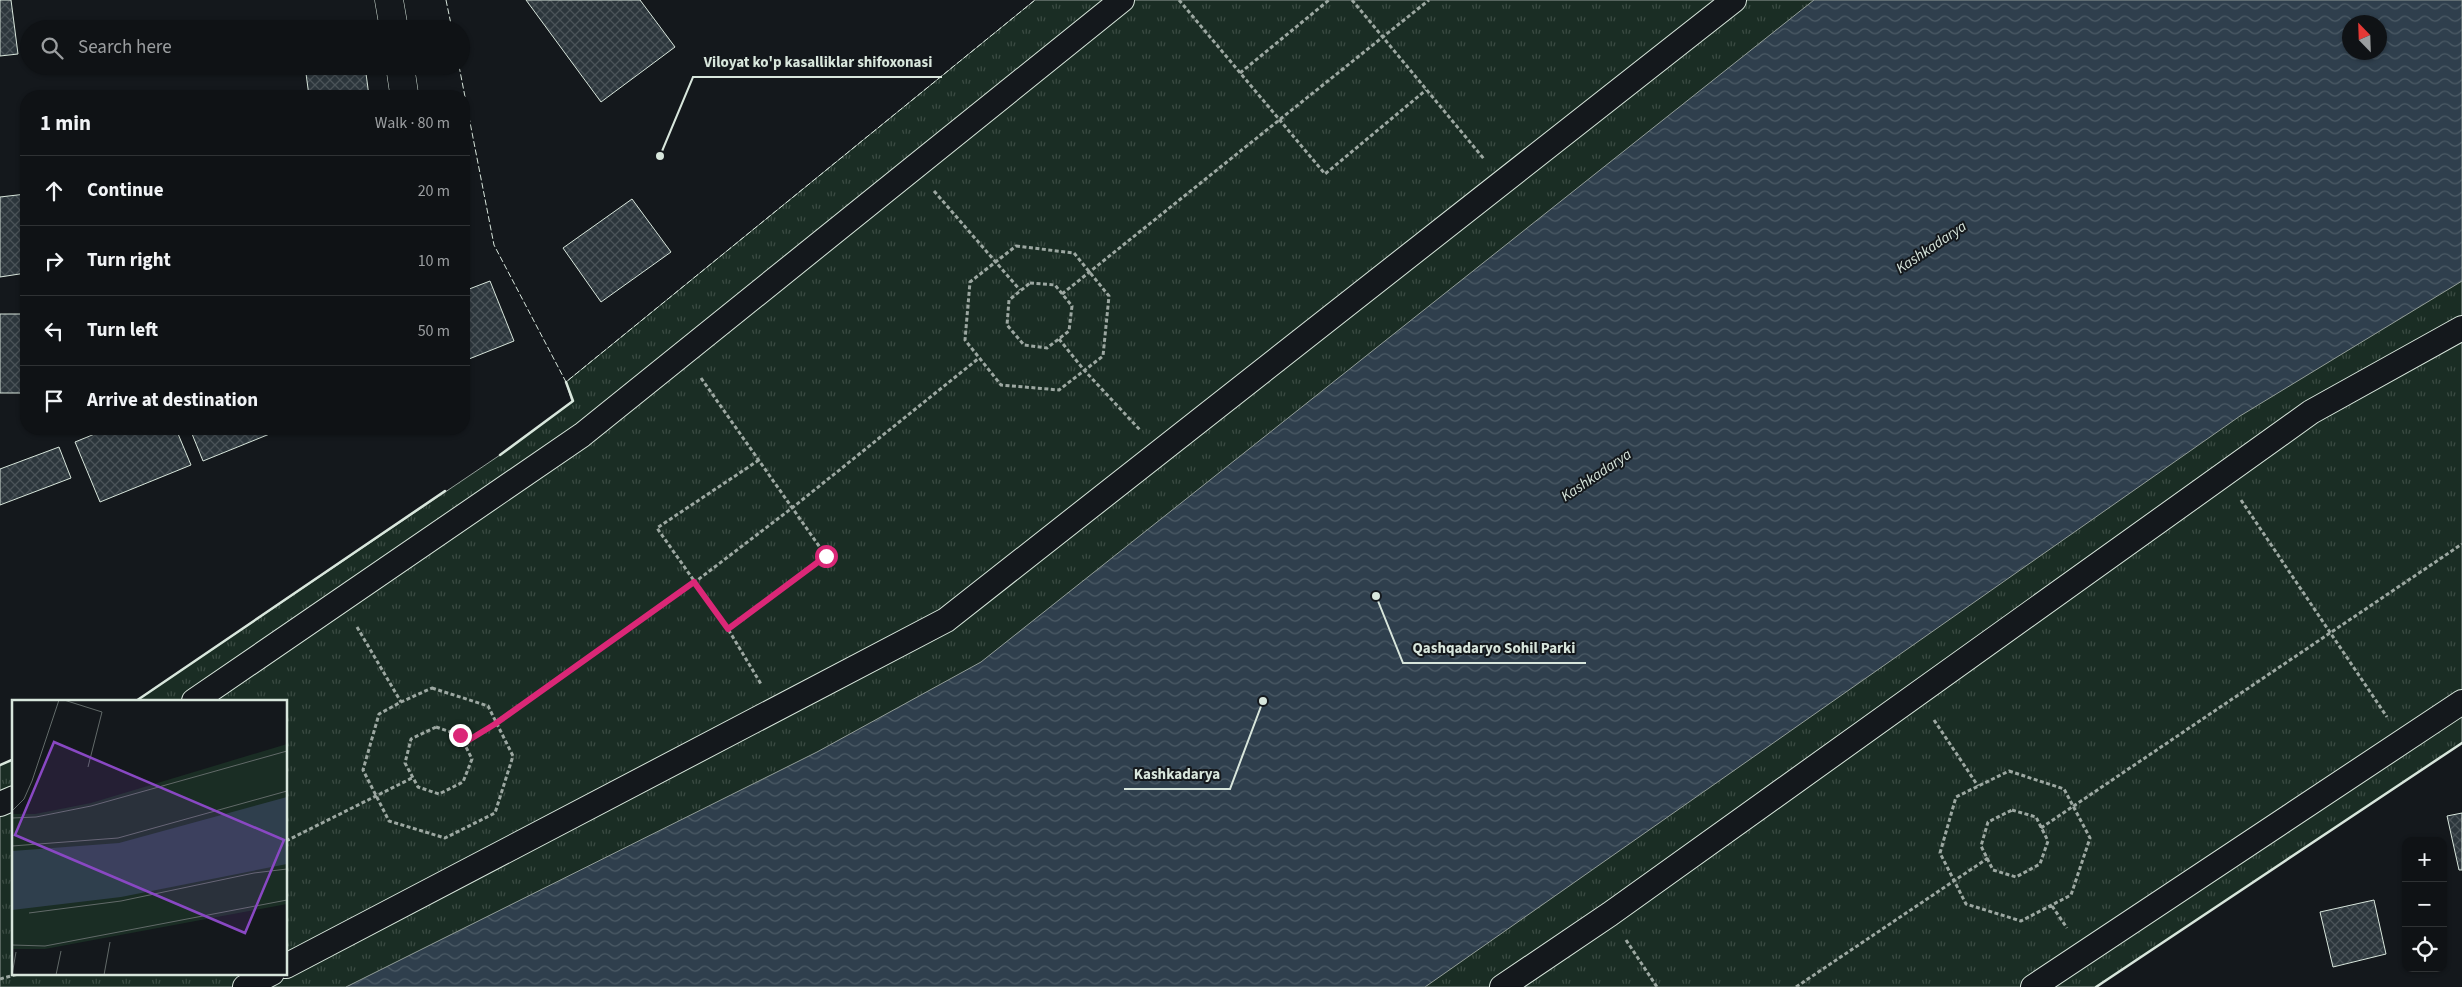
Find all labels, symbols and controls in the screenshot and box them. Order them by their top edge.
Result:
north arrow [2342,15,2387,60]
search box [20,20,470,75]
icon: search [38,34,66,62]
text: Search here [78,34,172,61]
callout: Viloyat ko'p kasalliklar shifoxonasi [693,47,942,77]
text: Viloyat ko'p kasalliklar shifoxonasi [703,52,932,73]
text: 1 min [40,108,91,138]
text: Walk · 80 m [375,112,450,134]
icon: ahead [40,177,68,205]
text: Continue [87,177,164,204]
text: 20 m [418,180,450,202]
water label: Kashkadarya [1892,216,1971,279]
icon: right [40,247,68,275]
text: Turn right [87,247,171,274]
text: 10 m [418,250,450,272]
icon: left [40,317,68,345]
text: Turn left [87,317,158,344]
text: 50 m [418,320,450,342]
icon: arrive [40,387,68,415]
text: Arrive at destination [87,387,258,414]
water label: Kashkadarya [1557,444,1636,507]
route start [815,545,838,568]
callout: Qashqadaryo Sohil Parki [1403,633,1586,663]
text: Qashqadaryo Sohil Parki [1413,638,1575,659]
inset map [12,700,288,974]
route end [449,724,472,747]
callout: Kashkadarya [1124,759,1230,789]
text: Kashkadarya [1134,764,1220,785]
map controls [2402,837,2447,972]
button: + [2402,837,2447,882]
button: − [2402,882,2447,927]
button: locate [2402,927,2447,972]

